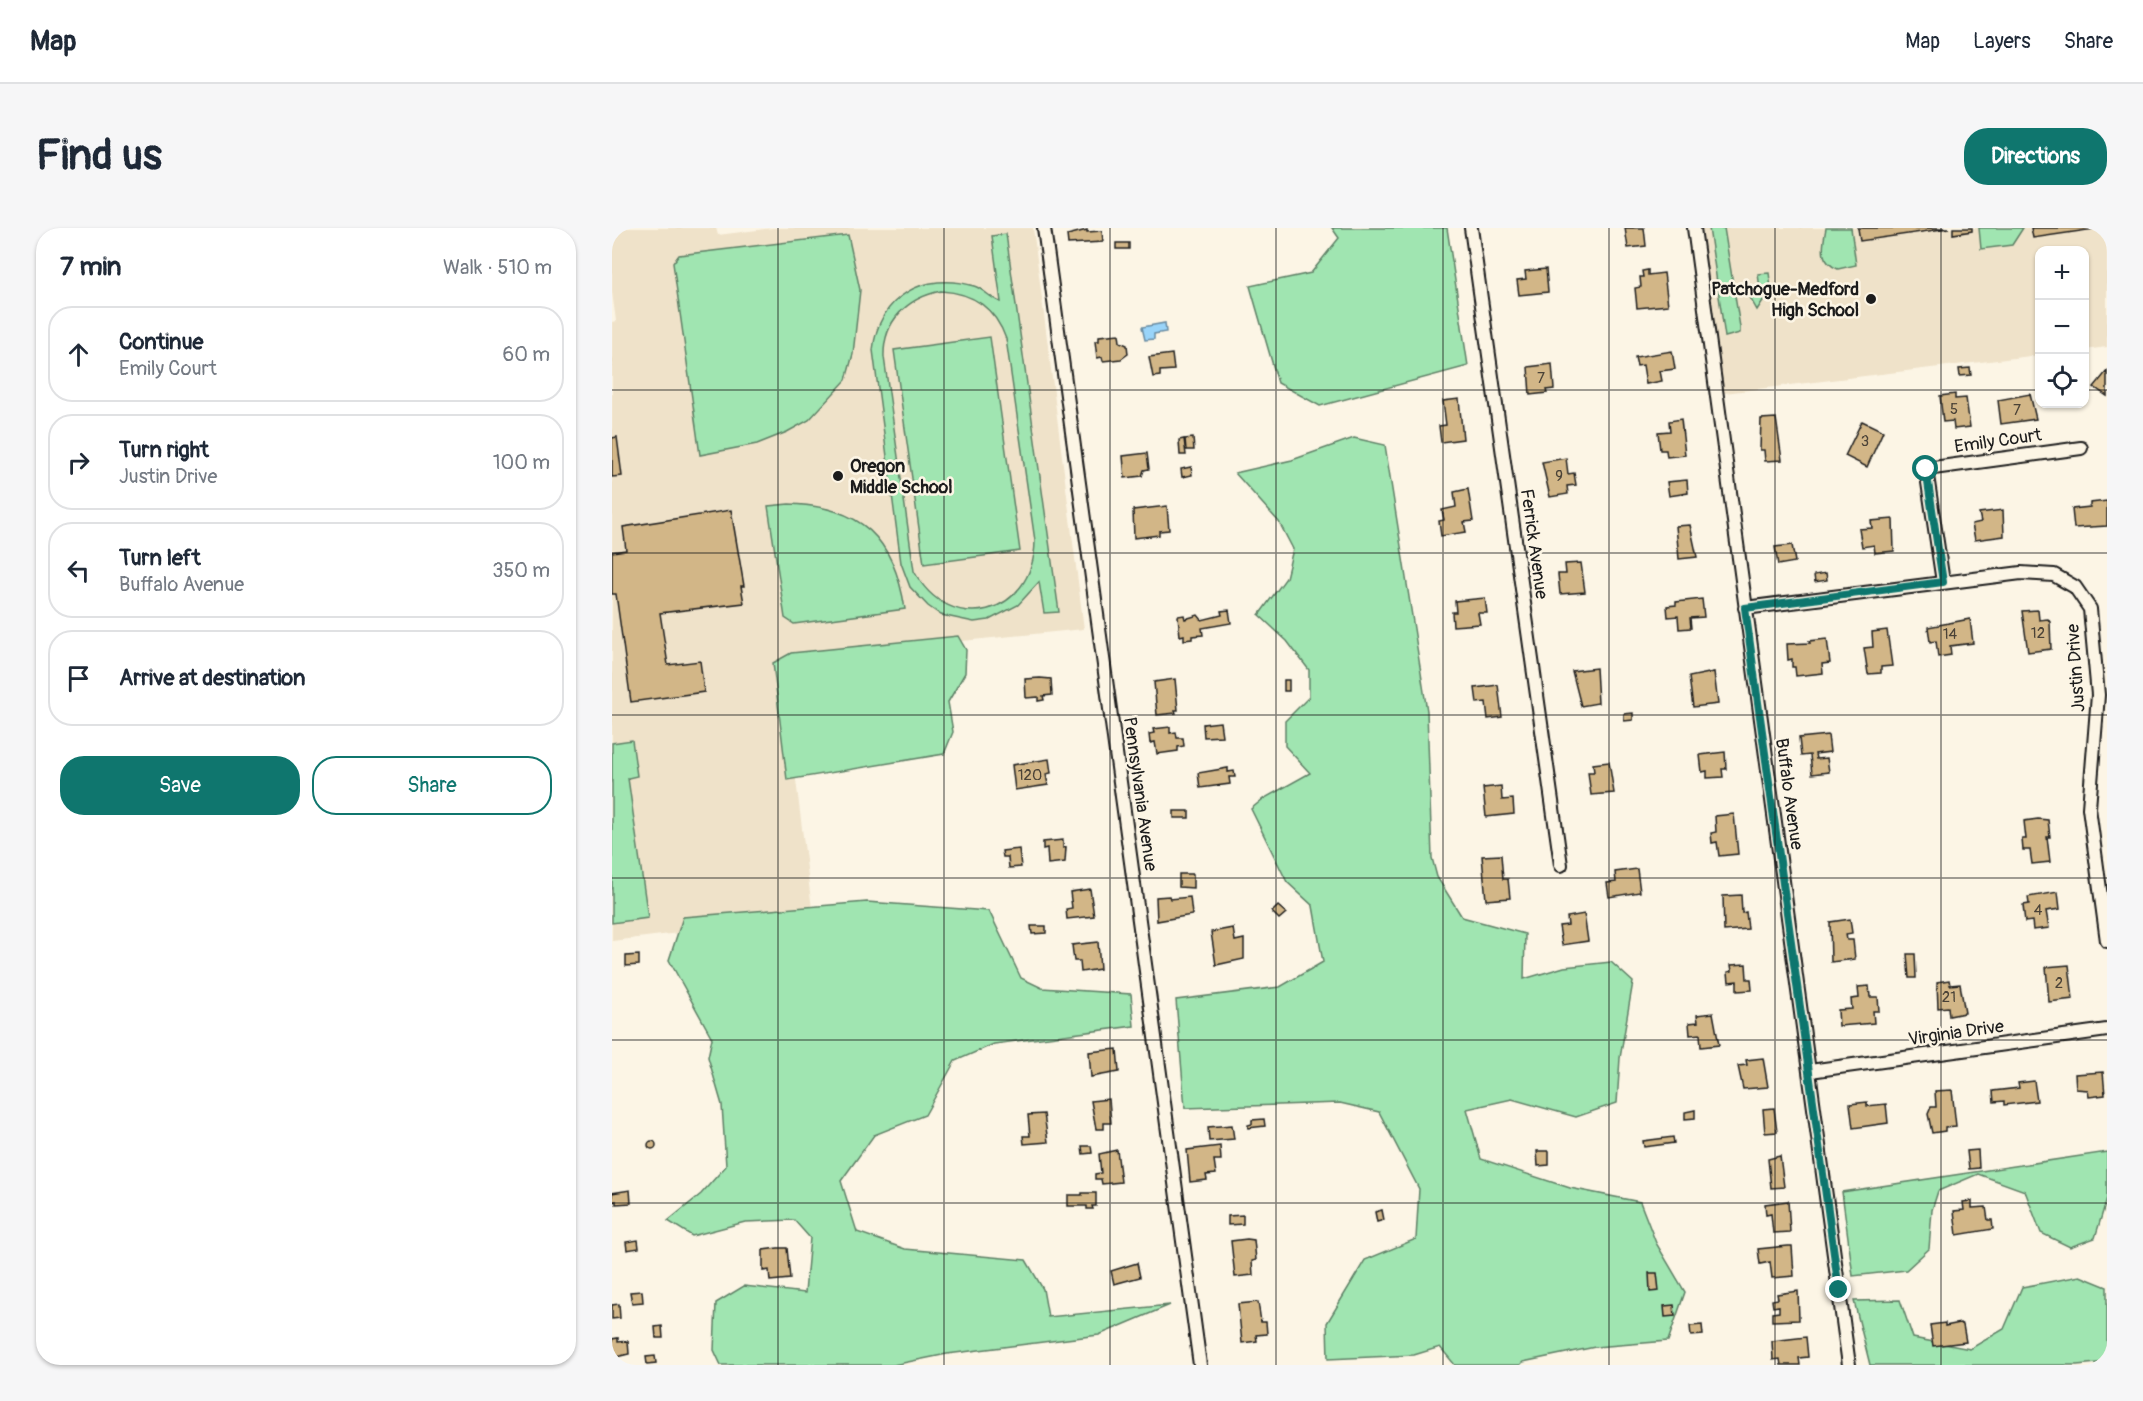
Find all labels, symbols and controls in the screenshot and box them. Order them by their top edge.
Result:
text: Map [30,24,76,59]
text: Map [1905,28,1940,55]
text: Layers [1973,28,2031,55]
text: Share [2064,28,2113,55]
button: Directions [1964,128,2107,185]
text: Find us [36,130,162,182]
map controls [2035,246,2089,408]
button: + [2035,246,2089,300]
text: 7 min [60,251,122,283]
text: Walk · 510 m [443,255,552,280]
place label: Patchogue-Medford High School [1711,278,1859,322]
marker: Patchogue-Medford High School [1864,292,1878,306]
button: − [2035,300,2089,354]
text: Continue [119,328,203,356]
icon: ahead [62,338,95,371]
text: 60 m [503,342,550,367]
button: locate [2035,354,2089,408]
text: Emily Court [119,356,217,381]
house number: 7 [1537,369,1545,388]
house number: 5 [1950,400,1958,419]
house number: 7 [2013,401,2021,420]
street label: Emily Court [1953,423,2044,459]
house number: 3 [1861,432,1869,451]
text: Turn right [119,436,209,464]
icon: right [62,446,95,479]
text: 100 m [493,450,550,475]
place label: Oregon Middle School [850,455,953,499]
route start [1912,455,1938,481]
text: Justin Drive [119,464,217,489]
house number: 9 [1555,467,1563,486]
marker: Oregon Middle School [831,469,845,483]
street label: Ferrick Avenue [1515,487,1553,601]
text: Turn left [119,544,201,572]
icon: left [62,554,95,587]
text: 350 m [492,558,550,583]
text: Buffalo Avenue [119,572,244,597]
street label: Justin Drive [2061,623,2091,713]
house number: 12 [2031,624,2045,643]
house number: 14 [1943,625,1958,644]
icon: arrive [62,662,95,695]
text: Arrive at destination [119,664,305,692]
street label: Pennsylvania Avenue [1118,715,1162,873]
street label: Buffalo Avenue [1770,737,1808,851]
button: Save [60,756,300,815]
button: Share [312,756,552,815]
house number: 120 [1018,766,1042,785]
house number: 4 [2034,901,2043,920]
house number: 2 [2055,974,2063,993]
house number: 21 [1942,988,1956,1007]
street label: Virginia Drive [1907,1015,2006,1051]
route end [1825,1276,1851,1302]

